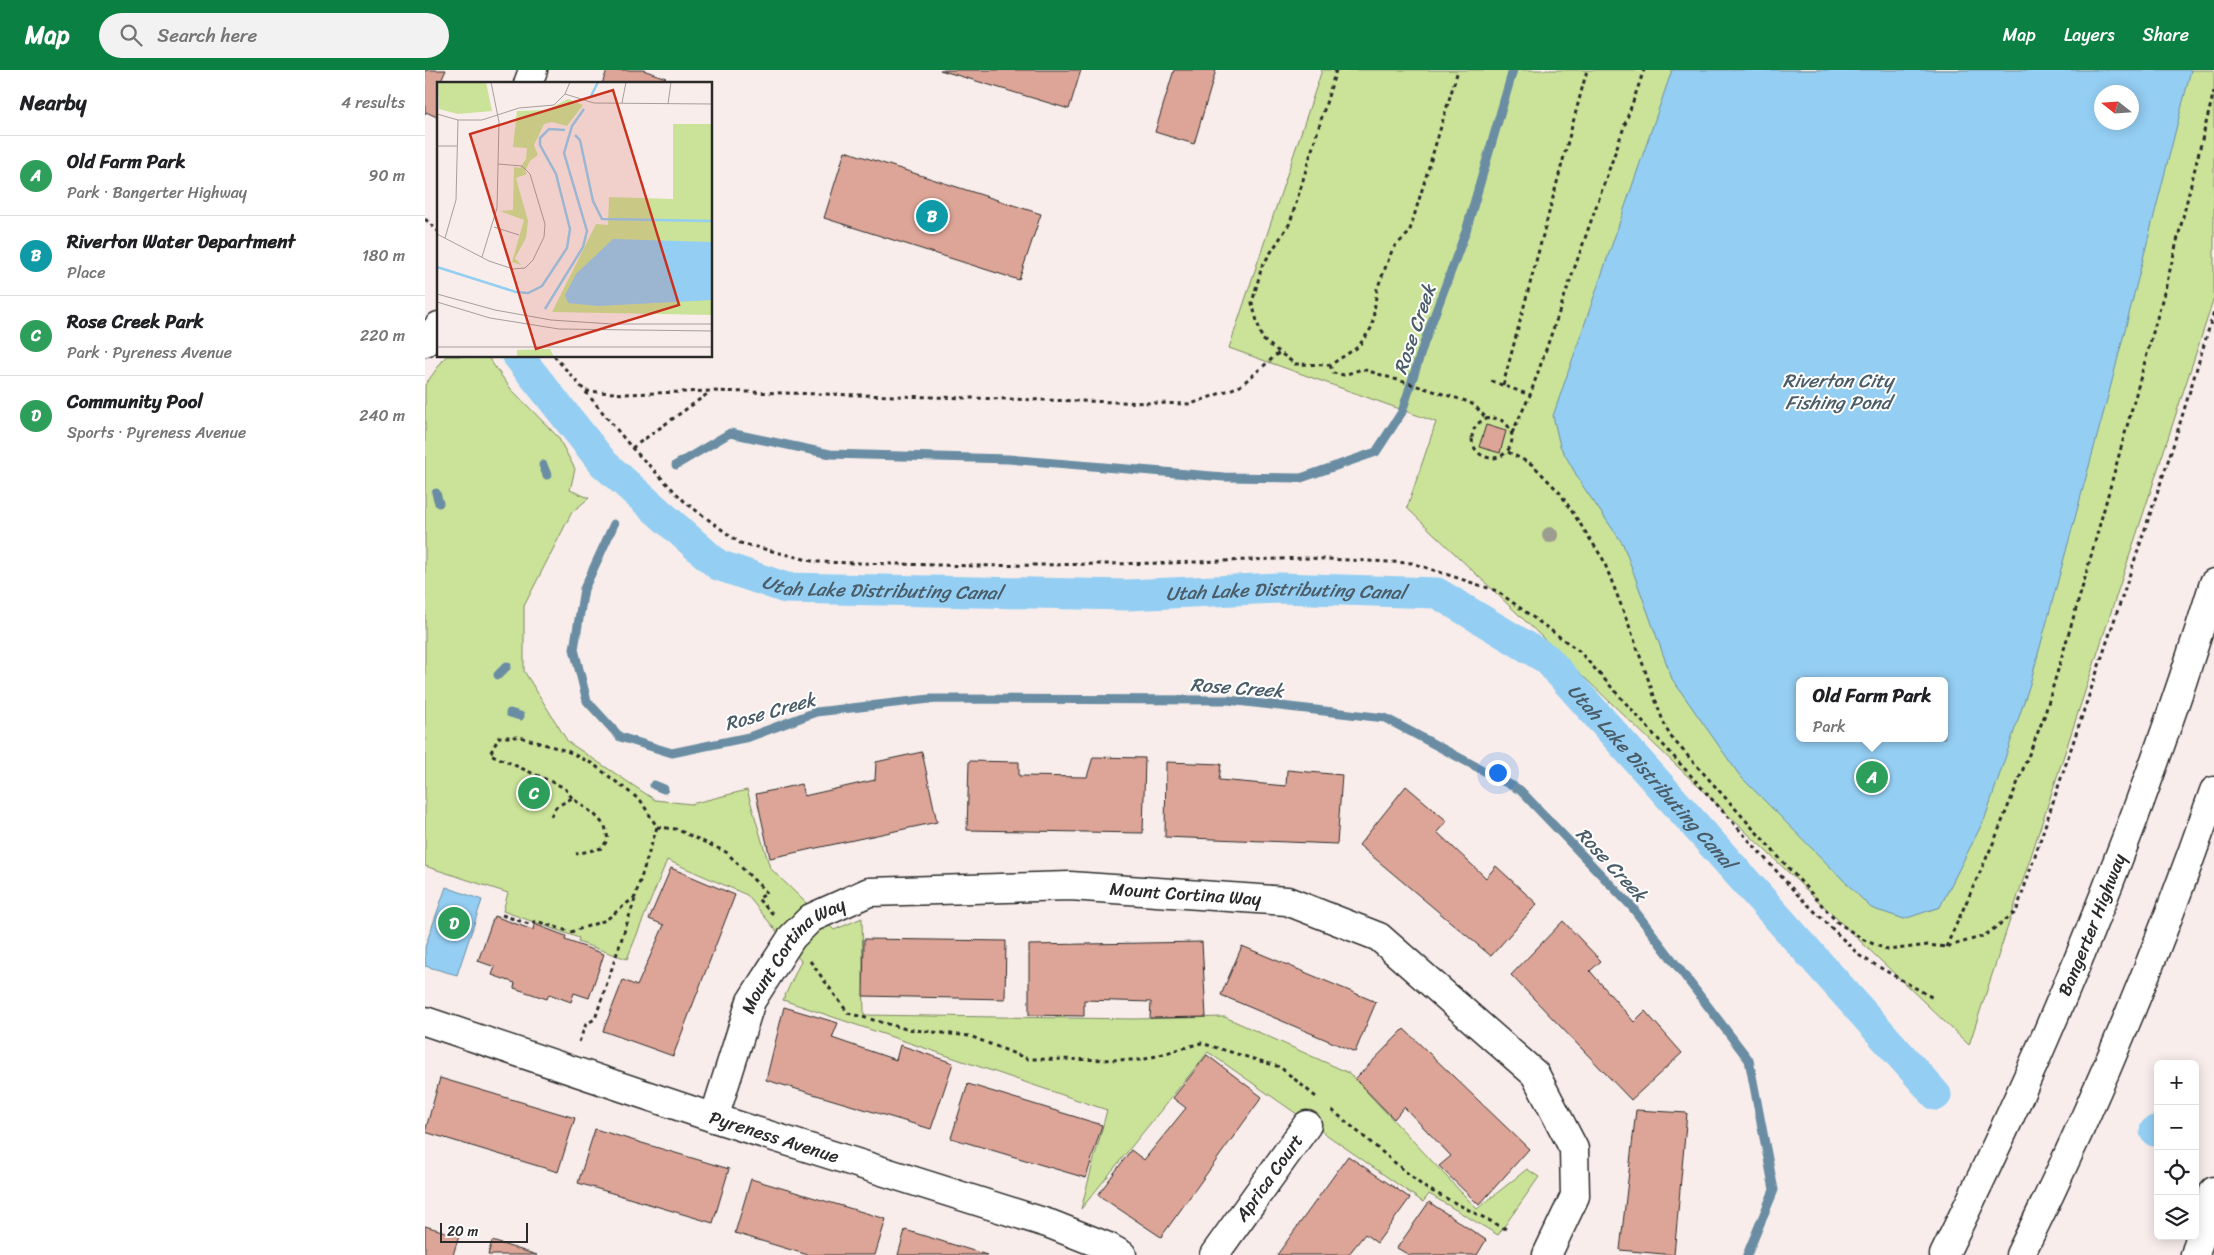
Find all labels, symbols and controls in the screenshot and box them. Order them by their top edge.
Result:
search box [99,13,449,58]
text: Map [25,14,69,56]
text: Search here [157,19,257,52]
text: Map [2003,19,2036,51]
text: Layers [2064,19,2115,51]
text: Share [2143,19,2189,51]
icon: search [117,21,145,49]
inset map [437,82,713,358]
text: Nearby [20,84,86,122]
north arrow [2094,85,2139,130]
text: 4 results [341,88,405,117]
text: Old Farm Park [67,145,185,178]
text: A [31,161,41,190]
text: 90 m [369,161,405,190]
text: Park · Bangerter Highway [67,178,247,207]
pin: B [916,197,948,235]
text: Riverton Water Department [67,225,295,258]
text: B [31,241,41,270]
text: 180 m [362,241,405,270]
text: Place [67,258,106,287]
water label: Rose Creek [1384,279,1446,379]
text: Rose Creek Park [67,305,204,338]
text: C [31,321,41,350]
text: 220 m [360,321,405,350]
text: Park · Pyreness Avenue [67,338,232,367]
water label: Riverton City Fishing Pond [1783,364,1896,419]
text: Community Pool [67,385,203,418]
text: D [31,401,41,430]
text: 240 m [359,401,405,430]
text: Sports · Pyreness Avenue [67,418,246,447]
water label: Utah Lake Distributing Canal [758,565,1007,610]
water label: Utah Lake Distributing Canal [1165,572,1411,610]
water label: Rose Creek [1189,668,1286,707]
water label: Utah Lake Distributing Canal [1559,676,1747,881]
popup [1796,677,1948,742]
text: Old Farm Park [1813,679,1931,712]
water label: Rose Creek [721,683,820,740]
text: Park [1813,712,1846,741]
pin: A [1856,758,1888,796]
your location [1485,760,1511,786]
pin: C [518,774,550,812]
water label: Rose Creek [1568,819,1656,910]
street label: Bangerter Highway [2049,848,2135,1001]
street label: Mount Cortina Way [1109,873,1263,915]
street label: Mount Cortina Way [732,888,851,1018]
pin: D [438,904,470,942]
map controls [2154,1060,2199,1240]
button: + [2154,1060,2199,1105]
street label: Pyreness Avenue [705,1101,843,1173]
button: − [2154,1105,2199,1150]
street label: Aprica Court [1226,1127,1312,1229]
button: locate [2154,1150,2199,1195]
button: layers [2154,1195,2199,1240]
text: 20 m [447,1219,478,1244]
scale bar [440,1220,527,1243]

